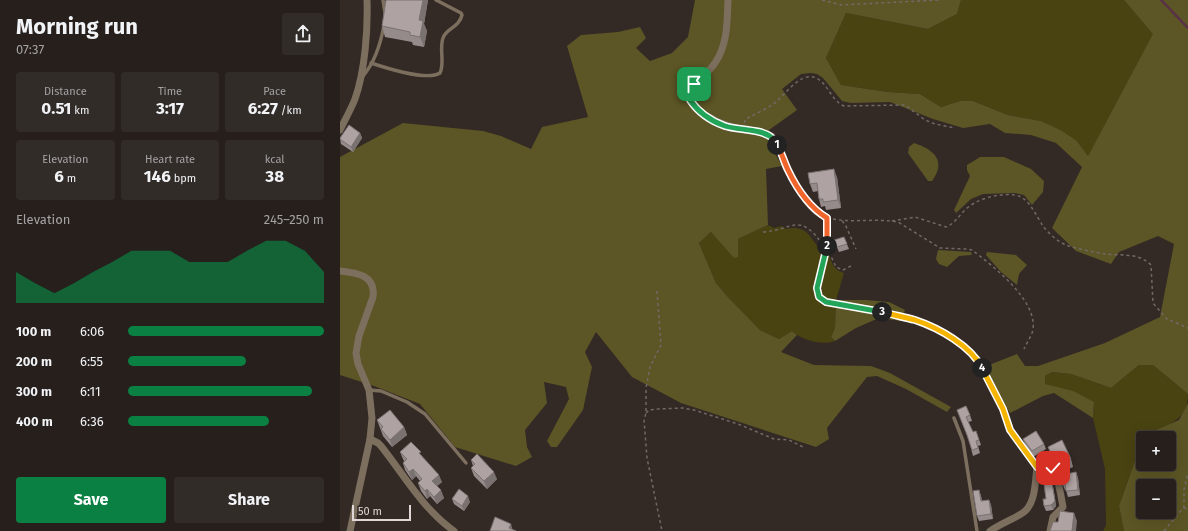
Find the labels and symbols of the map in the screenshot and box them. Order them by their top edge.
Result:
pin [677,67,711,101]
pin: 1 [767,135,787,155]
pin: 2 [817,236,837,256]
pin: 3 [872,302,892,322]
pin: 4 [972,358,992,378]
pin [1036,451,1070,485]
scale bar [352,503,411,522]

